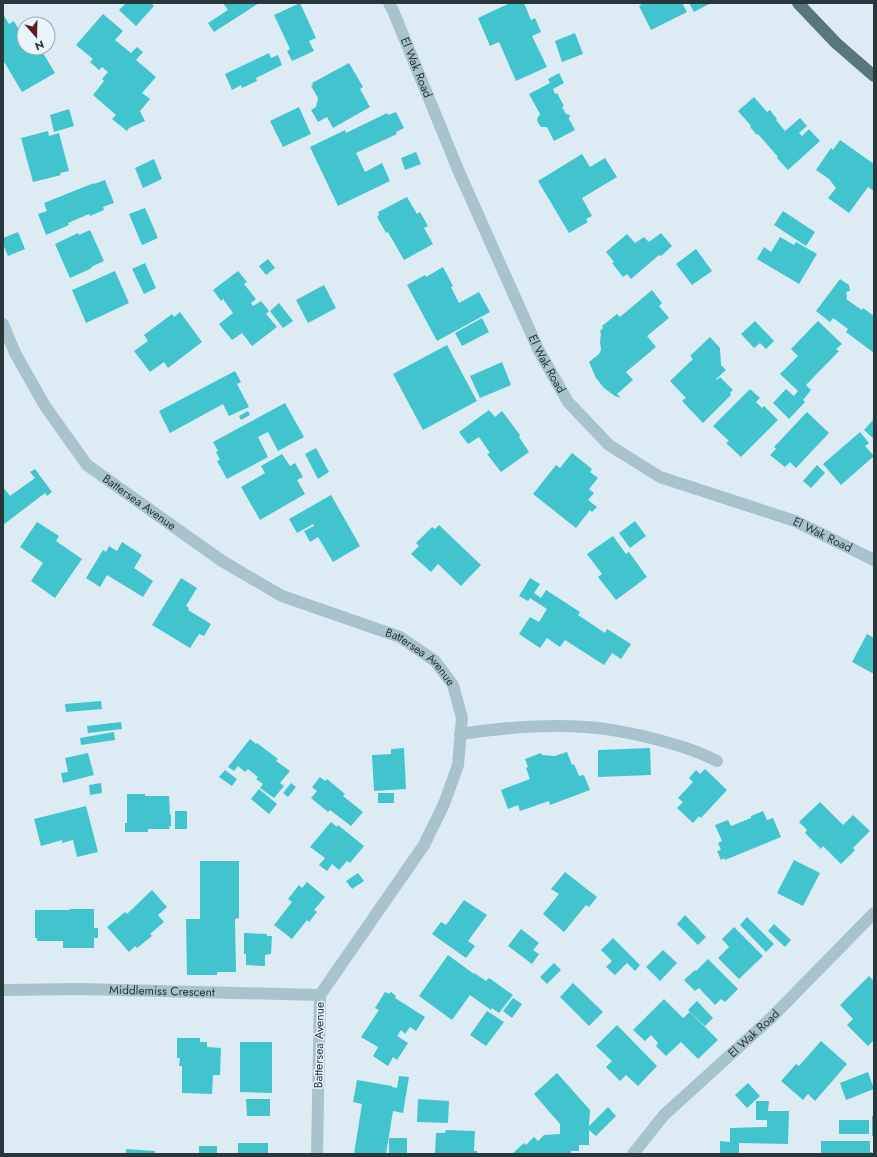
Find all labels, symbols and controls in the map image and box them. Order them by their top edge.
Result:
north arrow [16,16,56,56]
street label: El Wak Road [396,34,437,101]
text: N [33,36,46,54]
street label: El Wak Road [524,332,570,396]
street label: Battersea Avenue [99,470,180,535]
street label: El Wak Road [790,512,855,557]
street label: Battersea Avenue [383,624,460,690]
street label: Middlemiss Crescent [109,981,215,1001]
street label: Battersea Avenue [309,1002,329,1088]
street label: El Wak Road [724,1005,784,1062]

